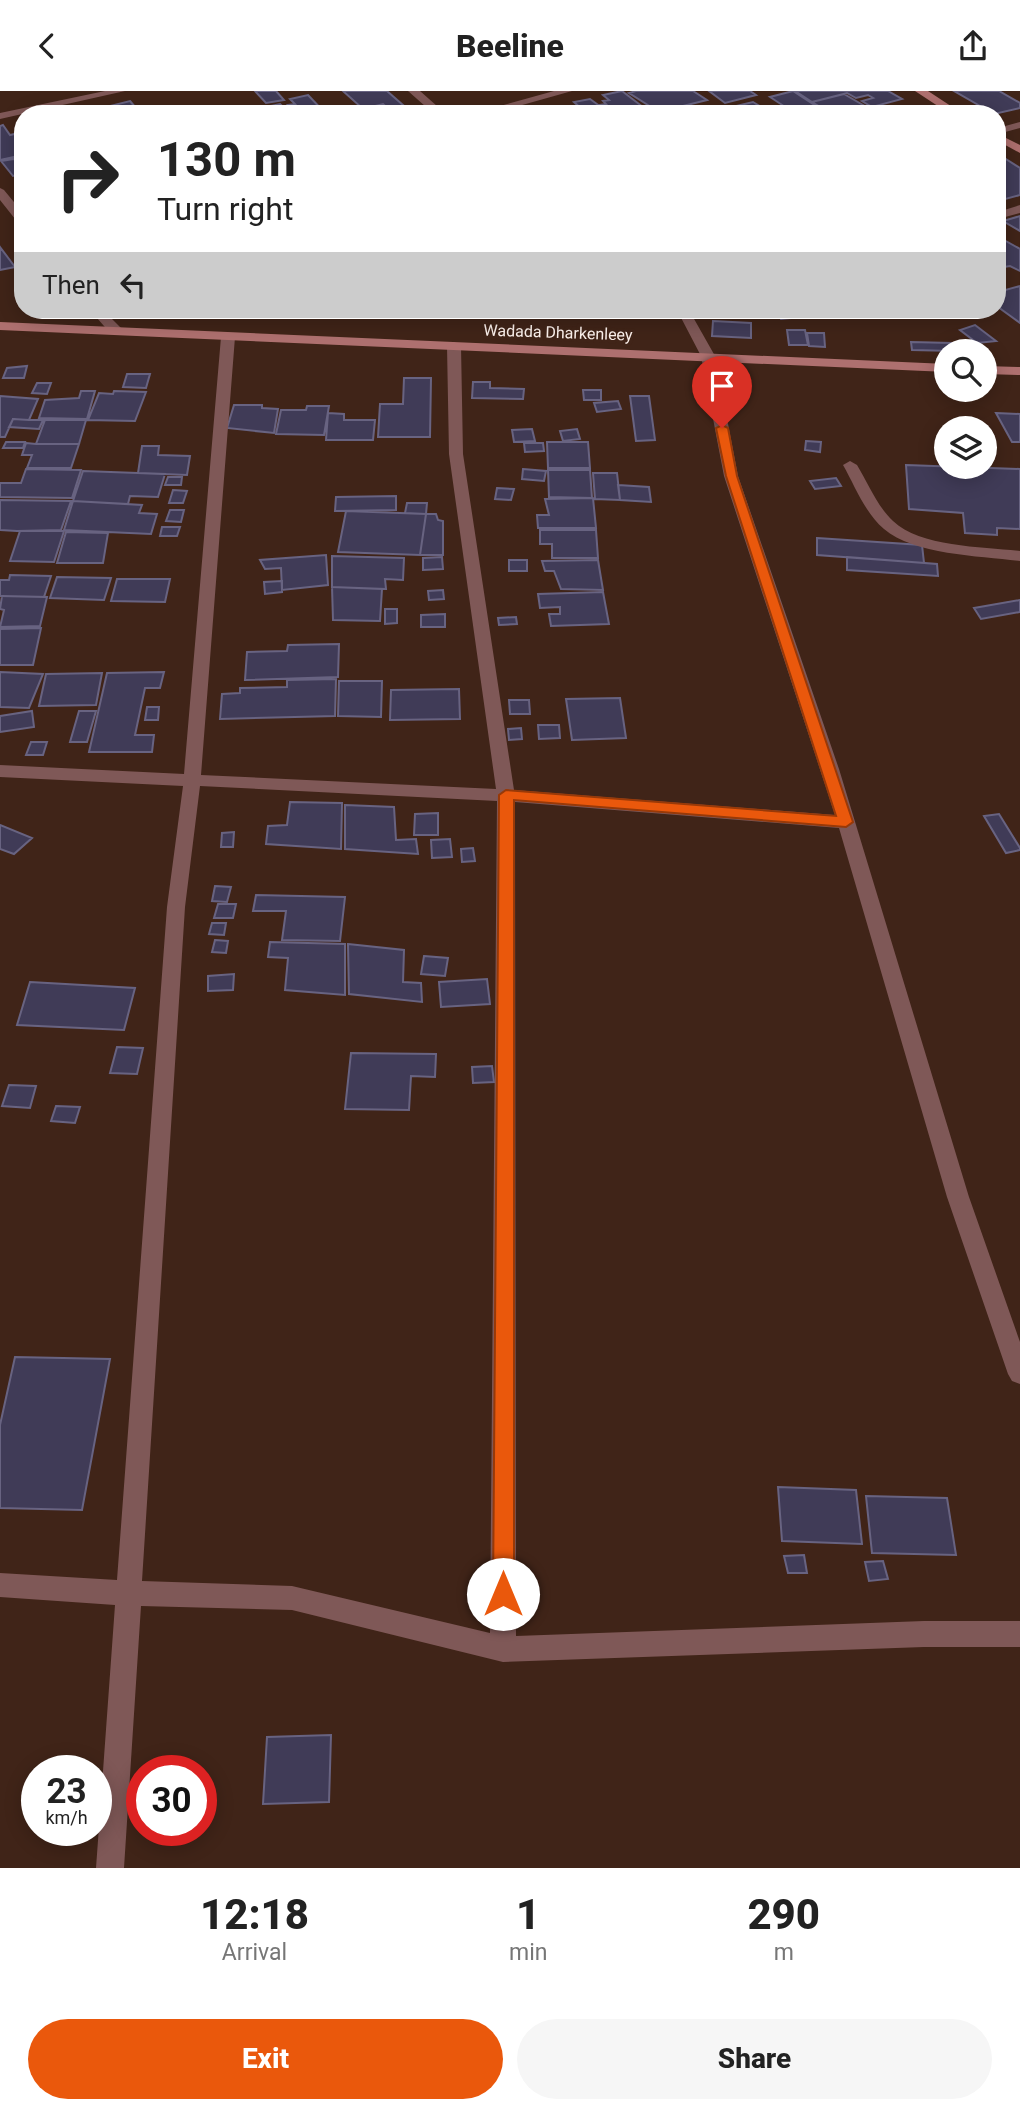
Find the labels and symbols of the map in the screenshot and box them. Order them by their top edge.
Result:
street label: Wadada Dharkenleey [483,320,633,345]
pin [692,356,752,428]
position arrow [466,1557,540,1631]
speed limit sign: 30 [126,1755,217,1846]

